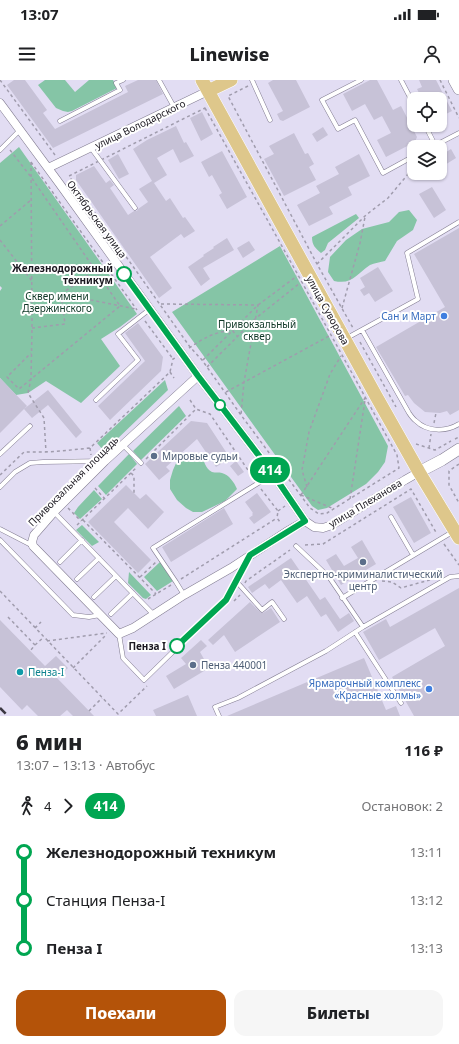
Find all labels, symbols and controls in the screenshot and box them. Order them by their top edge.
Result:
text: 13:07 [20,4,59,24]
text: Linewise [190,42,269,66]
icon: menu [16,43,38,65]
icon: person [421,43,443,65]
map controls [407,92,447,180]
button: locate [407,92,447,132]
street label: улица Володарского [92,96,188,152]
button: layers [407,140,447,180]
street label: Октябрьская улица [64,177,130,261]
place label: Железнодорожный техникум [12,261,113,287]
marker: Железнодорожный техникум [116,266,132,282]
street label: улица Суворова [303,273,353,347]
park label: Сквер имени Дзержинского [22,289,92,315]
place label: Сан и Март [381,309,436,323]
marker: Сан и Март [439,311,449,321]
park label: Привокзальный сквер [218,317,296,343]
unlabelled marker [214,399,226,411]
street label: Привокзальная площадь [25,433,121,529]
place label: Мировые судьи [162,449,238,463]
marker: Мировые судьи [149,451,159,461]
line badge: 414 [247,457,293,483]
text: 414 [258,460,282,479]
street label: улица Плеханова [326,476,404,530]
marker: Экспертно-криминалистический центр [358,557,368,567]
place label: Экспертно-криминалистический центр [283,567,443,593]
marker: Пенза I [169,638,185,654]
place label: Пенза I [128,639,166,653]
place label: Пенза 440001 [201,658,267,672]
marker: Пенза 440001 [188,660,198,670]
place label: Пенза-I [28,665,64,679]
marker: Пенза-I [15,667,25,677]
place label: Ярмарочный комплекс «Красные холмы» [309,676,421,702]
marker: Ярмарочный комплекс «Красные холмы» [424,684,434,694]
text: 6 мин [16,726,82,756]
text: 116 ₽ [404,740,443,760]
text: 13:07 – 13:13 · Автобус [16,756,155,774]
icon: walk [16,795,38,817]
icon: forward [57,795,79,817]
text: 414 [93,796,117,815]
text: 4 [44,797,51,815]
text: Остановок: 2 [361,797,443,815]
text: Железнодорожный техникум [46,842,276,862]
text: 13:11 [410,843,443,861]
text: Станция Пенза-I [46,890,165,910]
text: 13:12 [410,891,443,909]
text: Пенза I [46,938,102,958]
text: 13:13 [410,939,443,957]
button: Поехали [16,990,226,1036]
button: Билеты [234,990,443,1036]

